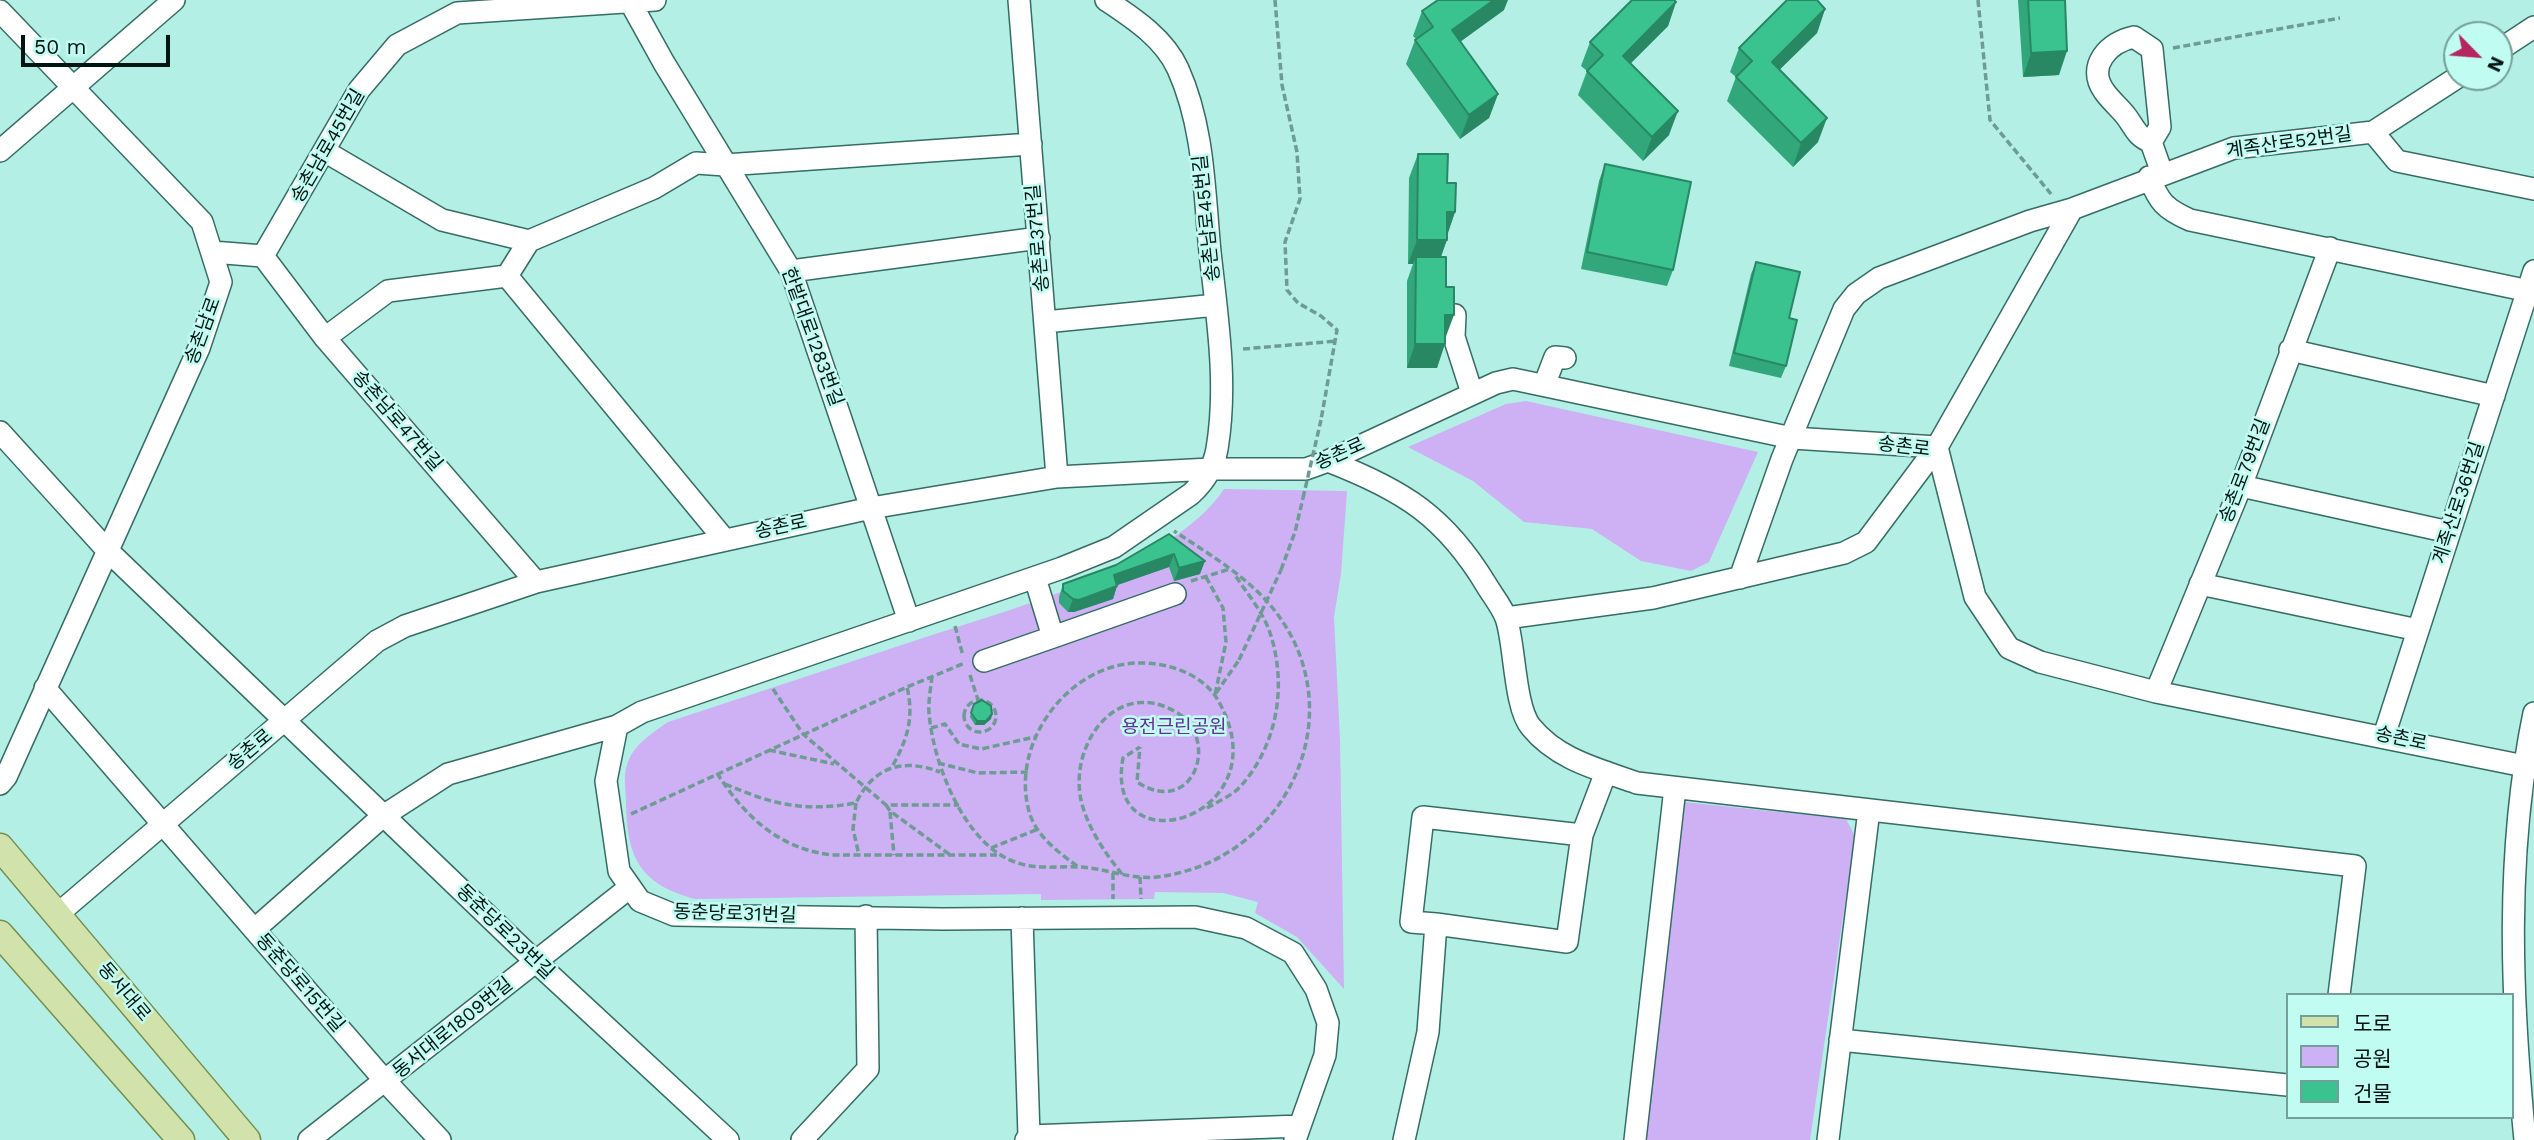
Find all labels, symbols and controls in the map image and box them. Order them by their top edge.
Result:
scale bar [24,21,173,65]
north arrow [2443,21,2513,91]
text: 50 m [34,34,86,59]
text: N [2482,53,2509,75]
street label: 송촌남로45번길 [286,85,370,207]
street label: 계족산로52번길 [2225,123,2353,163]
street label: 송촌남로45번길 [1189,153,1225,283]
street label: 송촌로37번길 [1022,183,1054,293]
street label: 한밭대로1283번길 [776,265,848,409]
street label: 송촌남로 [180,294,226,368]
street label: 송촌남로47번길 [347,366,447,476]
street label: 송촌로79번길 [2215,416,2275,526]
street label: 송촌로 [1877,432,1931,462]
street label: 송촌로 [1311,433,1369,475]
street label: 계족산로36번길 [2428,439,2490,567]
street label: 송촌로 [753,510,809,544]
park label: 용전근린공원 [1122,716,1226,738]
street label: 송촌로 [2373,722,2429,756]
street label: 송촌로 [223,724,277,776]
street label: 동춘당로23번길 [451,880,559,984]
street label: 동춘당로31번길 [673,900,797,928]
street label: 동춘당로15번길 [251,929,349,1037]
street label: 동서대로 [93,958,155,1026]
street label: 동서대로1809번길 [388,973,518,1083]
legend [2286,993,2513,1119]
text: 도로 [2353,1011,2392,1036]
text: 공원 [2353,1046,2392,1071]
text: 건물 [2353,1081,2392,1106]

